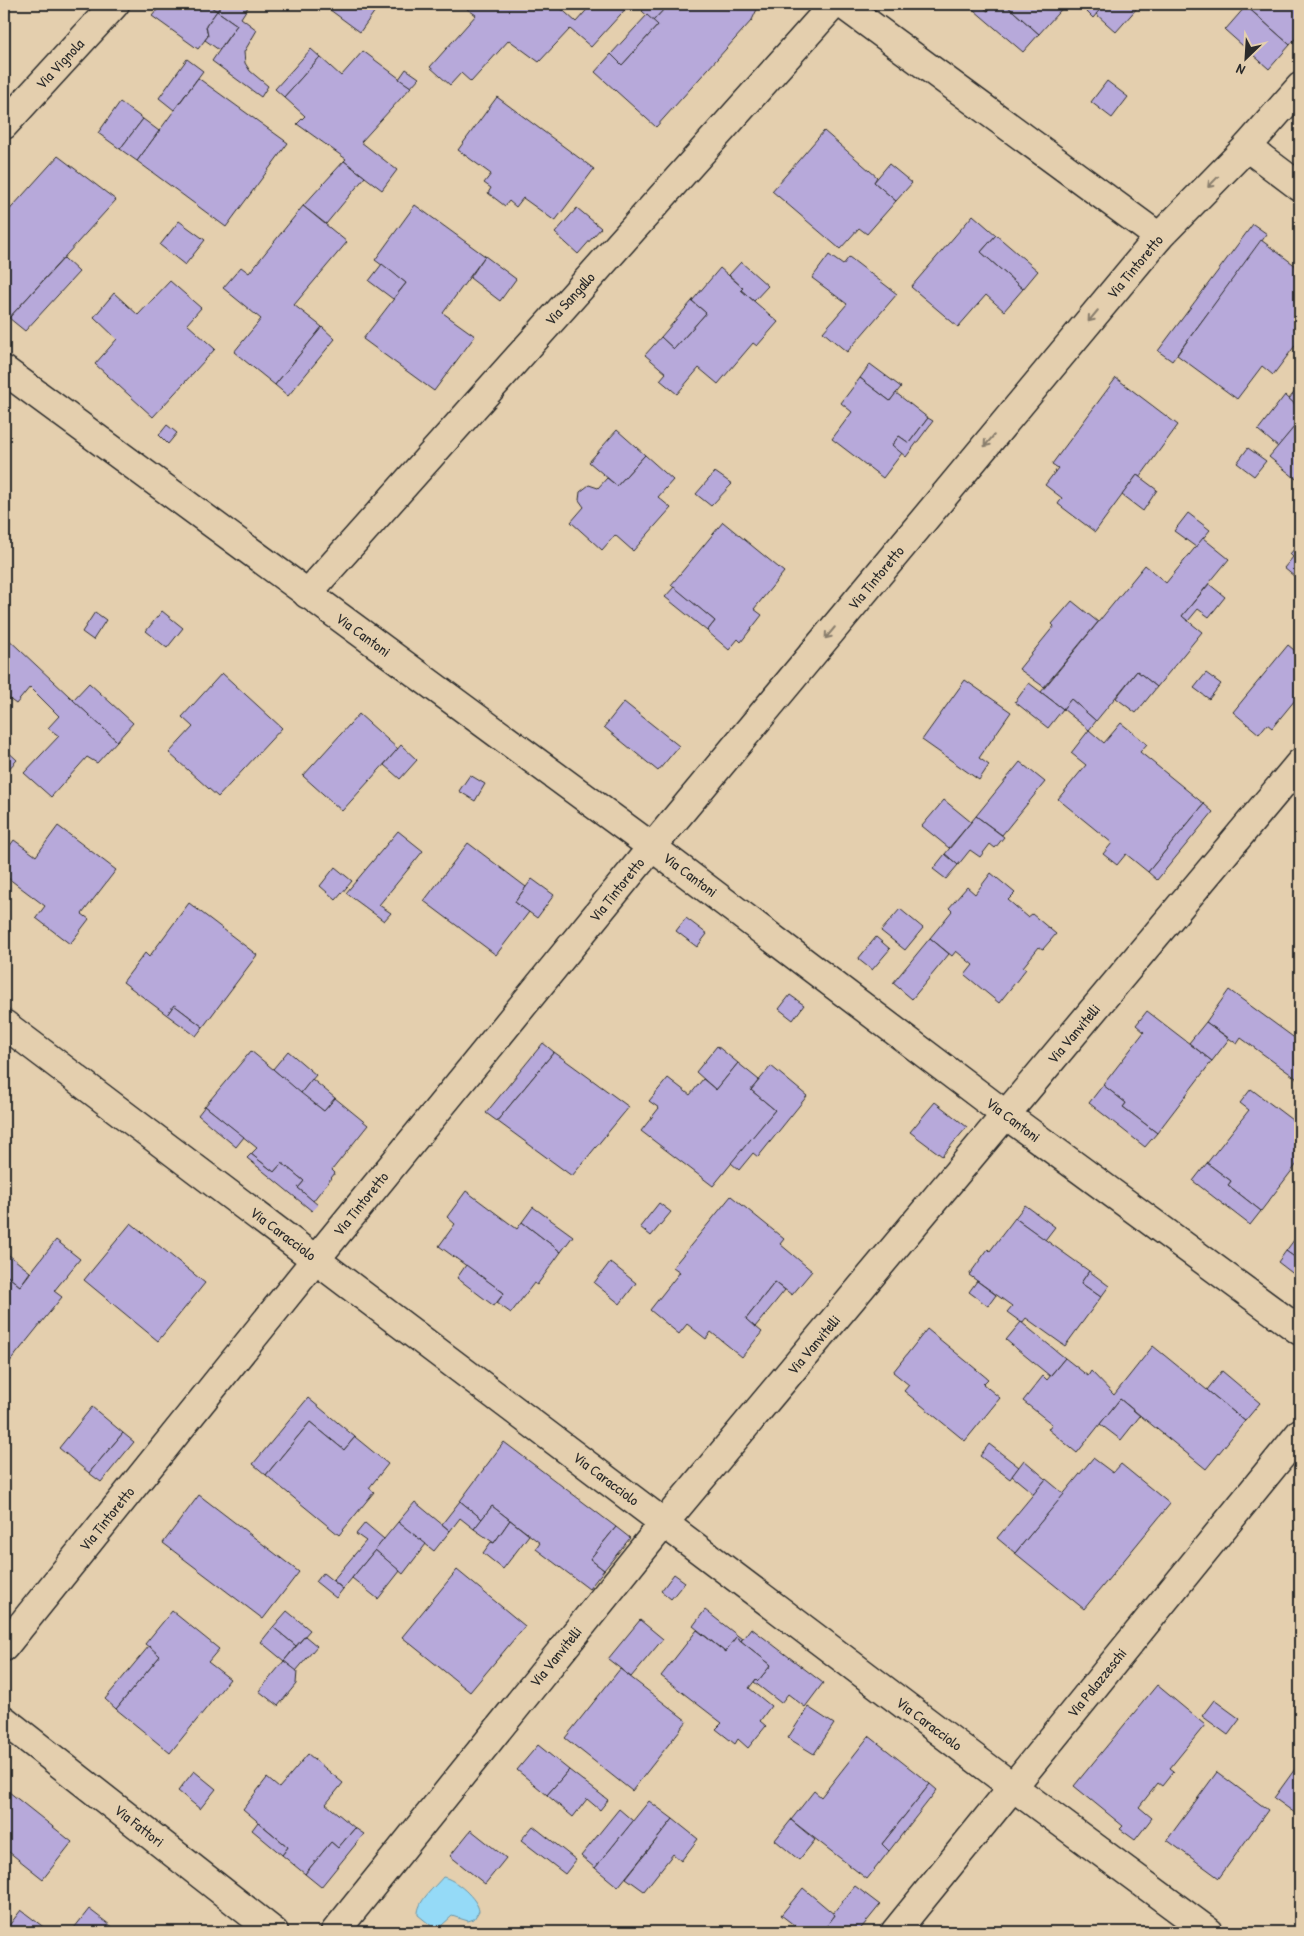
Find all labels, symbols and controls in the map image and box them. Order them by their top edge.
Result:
north arrow [1222,32,1272,82]
street label: Via Vignola [31,34,89,94]
text: N [1232,60,1248,80]
one-way arrow [1207,175,1219,188]
street label: Via Tintoretto [1102,230,1168,303]
street label: Via Sangallo [540,267,599,330]
one-way arrow [1088,310,1099,323]
one-way arrow [984,434,995,447]
street label: Via Tintoretto [843,541,909,614]
street label: Via Cantoni [331,607,395,662]
one-way arrow [824,627,835,640]
street label: Via Cantoni [659,847,722,902]
street label: Via Tintoretto [584,853,649,926]
street label: Via Vanvitelli [1042,999,1105,1068]
street label: Via Cantoni [982,1092,1045,1147]
street label: Via Tintoretto [328,1167,393,1240]
street label: Via Caracciolo [246,1202,321,1265]
street label: Via Vanvitelli [782,1310,845,1379]
street label: Via Caracciolo [569,1447,644,1510]
street label: Via Tintoretto [74,1482,139,1555]
street label: Via Vanvitelli [525,1622,587,1691]
street label: Via Palazzeschi [1062,1643,1131,1722]
street label: Via Caracciolo [892,1692,967,1755]
street label: Via Fattori [110,1799,169,1852]

